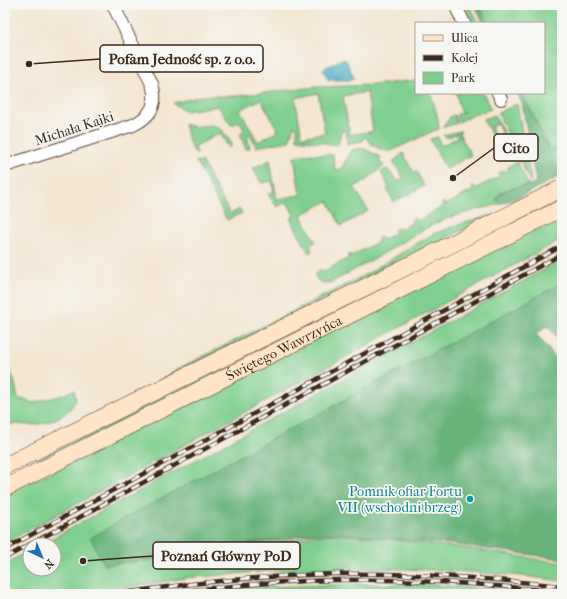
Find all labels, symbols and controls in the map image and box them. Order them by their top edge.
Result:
legend [415,22,545,94]
text: Ulica [451,31,478,45]
callout: Pofam Jedność sp. z o.o. [100,45,263,72]
text: Pofam Jedność sp. z o.o. [109,50,256,68]
text: Kolej [451,51,478,65]
text: Park [451,71,476,85]
street label: Michała Kajki [32,108,116,149]
callout: Cito [494,134,538,161]
text: Cito [502,139,530,157]
street label: Świętego Wawrzyńca [223,312,345,385]
place label: Pomnik ofiar Fortu VII (wschodni brzeg) [337,483,462,516]
marker: Pomnik ofiar Fortu VII (wschodni brzeg) [465,494,475,504]
north arrow [22,537,62,577]
callout: Poznań Główny PoD [153,542,300,569]
text: Poznań Główny PoD [161,547,292,565]
text: N [41,556,56,572]

